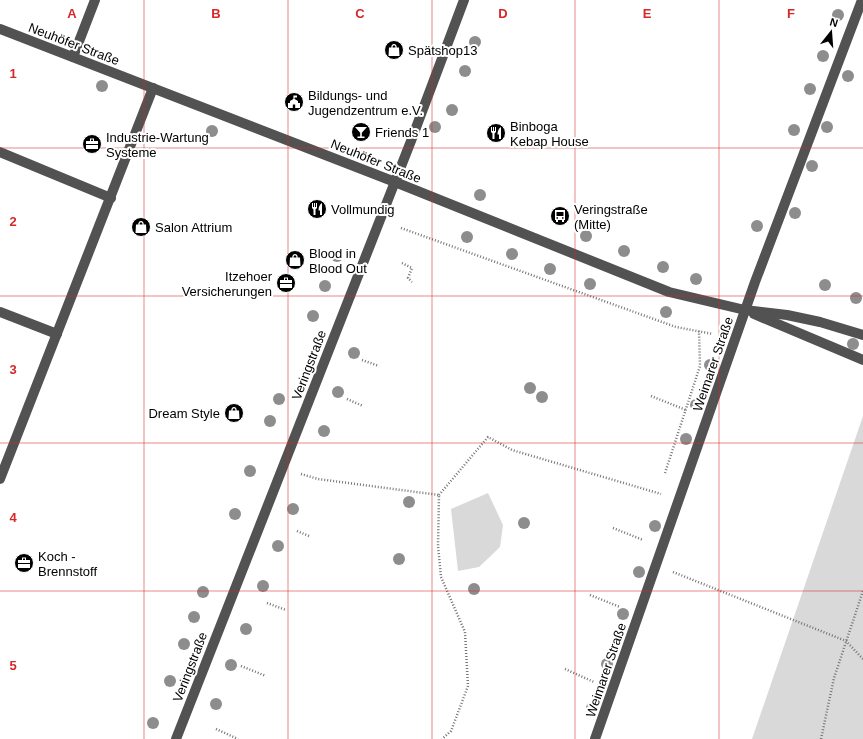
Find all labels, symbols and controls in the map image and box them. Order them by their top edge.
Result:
text: A [67,6,77,21]
text: B [211,6,221,21]
text: C [355,6,365,21]
text: D [498,6,508,21]
text: E [643,6,652,21]
text: F [787,6,795,21]
north arrow [811,12,851,52]
text: N [828,16,840,29]
street label: Neuhöfer Straße [26,20,122,68]
shop icon: Spätshop13 [383,39,405,61]
place label: Spätshop13 [408,43,477,58]
text: 1 [9,66,17,81]
place label: Bildungs- und Jugendzentrum e.V. [308,88,423,118]
public building icon: Bildungs- und Jugendzentrum e.V. [283,91,305,113]
place label: Binboga Kebap House [510,119,589,149]
bar icon: Friends 1 [350,121,372,143]
restaurant icon: Binboga Kebap House [485,122,507,144]
place label: Friends 1 [375,125,429,140]
place label: Industrie-Wartung Systeme [106,130,209,160]
office icon: Industrie-Wartung Systeme [81,133,103,155]
street label: Neuhöfer Straße [329,136,423,186]
restaurant icon: Vollmundig [306,198,328,220]
place label: Vollmundig [331,202,395,217]
place label: Veringstraße (Mitte) [574,202,648,232]
bus stop icon: Veringstraße (Mitte) [549,205,571,227]
text: 2 [9,214,17,229]
shop icon: Salon Attrium [130,216,152,238]
place label: Salon Attrium [155,220,232,235]
place label: Blood in Blood Out [309,246,367,276]
shop icon: Blood in Blood Out [284,249,306,271]
place label: Itzehoer Versicherungen [182,269,273,299]
office icon: Itzehoer Versicherungen [275,272,297,294]
street label: Weimarer Straße [690,315,736,413]
street label: Veringstraße [289,328,329,402]
text: 3 [9,362,17,377]
shop icon: Dream Style [223,402,245,424]
place label: Dream Style [148,406,220,421]
text: 4 [9,510,17,525]
place label: Koch - Brennstoff [38,549,97,579]
office icon: Koch - Brennstoff [13,552,35,574]
street label: Weimarer Straße [583,621,629,719]
street label: Veringstraße [170,630,210,704]
text: 5 [9,658,17,673]

